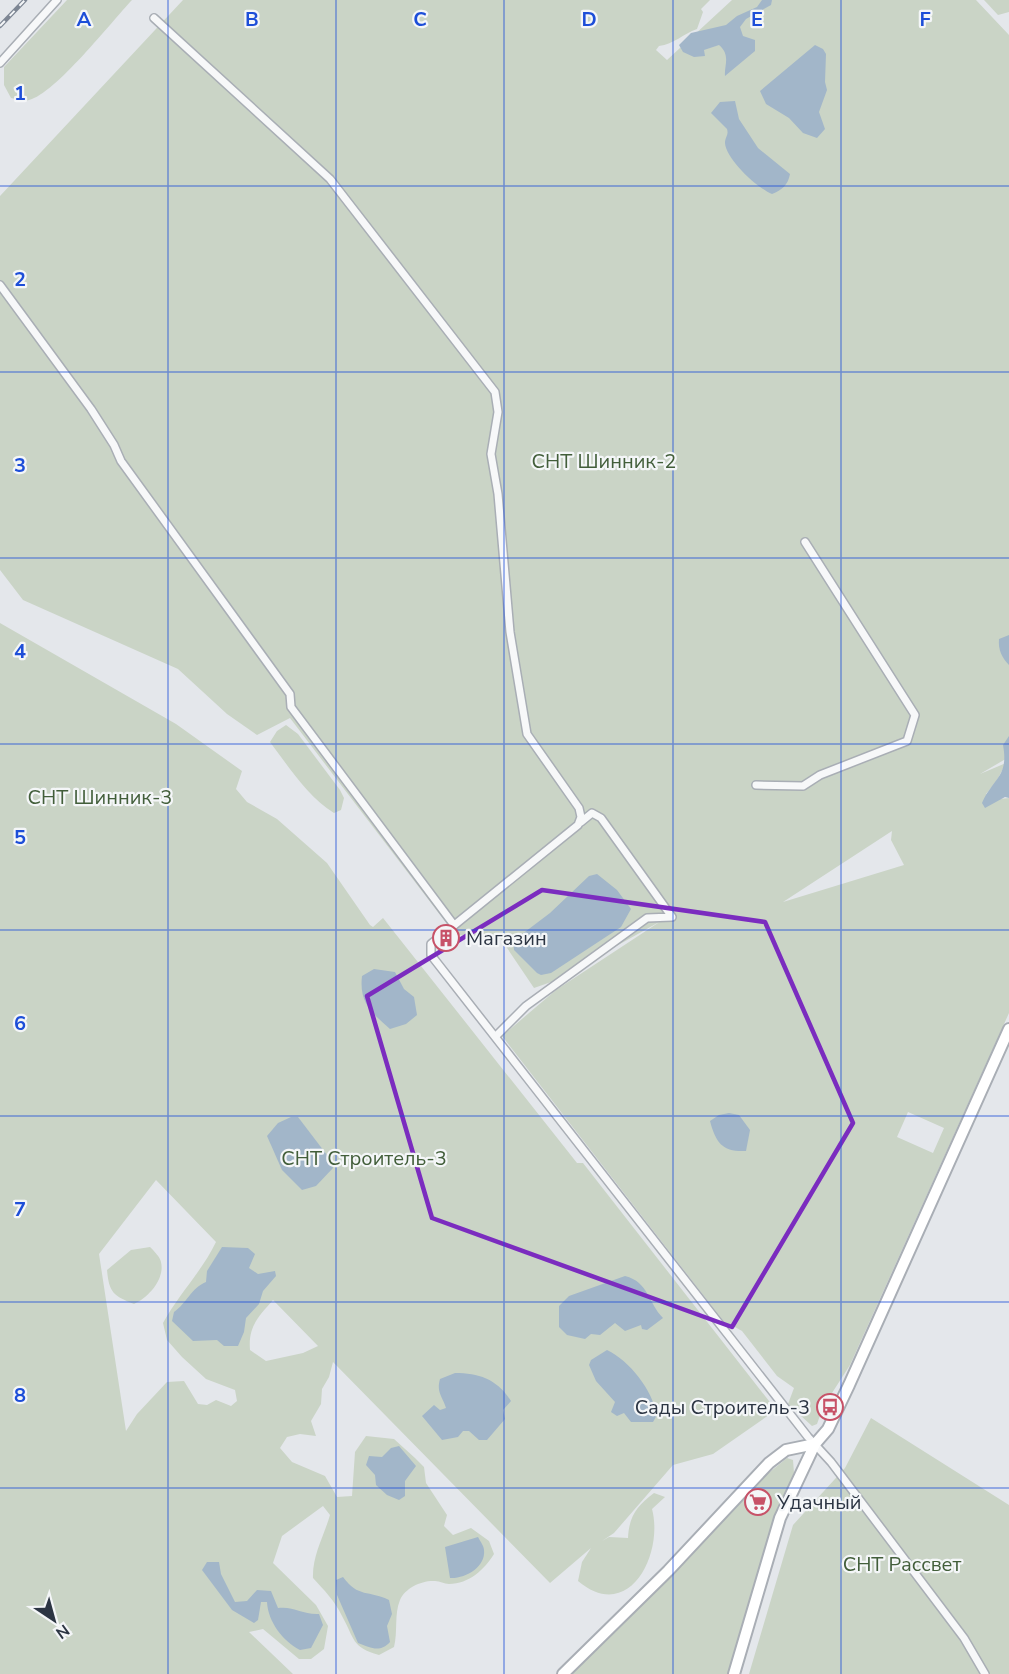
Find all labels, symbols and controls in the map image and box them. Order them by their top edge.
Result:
text: A [77,6,92,33]
text: B [245,6,259,33]
text: C [413,6,427,33]
text: D [581,6,597,33]
text: E [751,6,763,33]
text: F [919,6,931,33]
text: 1 [14,80,26,107]
text: 2 [14,266,26,293]
park label: СНТ Шинник-2 [532,448,676,475]
text: 3 [14,452,26,479]
text: 4 [14,638,26,665]
park label: СНТ Шинник-3 [28,784,172,811]
text: 5 [14,824,26,851]
building icon: Магазин [431,923,461,953]
place label: Магазин [466,925,547,952]
text: 6 [14,1010,26,1037]
park label: СНТ Строитель-3 [281,1145,447,1172]
text: 7 [14,1196,26,1223]
text: 8 [14,1382,26,1409]
bus stop icon: Сады Строитель-3 [815,1392,845,1422]
place label: Сады Строитель-3 [635,1394,810,1421]
supermarket icon: Удачный [743,1487,773,1517]
place label: Удачный [776,1489,862,1516]
park label: СНТ Рассвет [843,1551,961,1578]
north arrow [24,1590,84,1650]
text: N [51,1619,74,1644]

